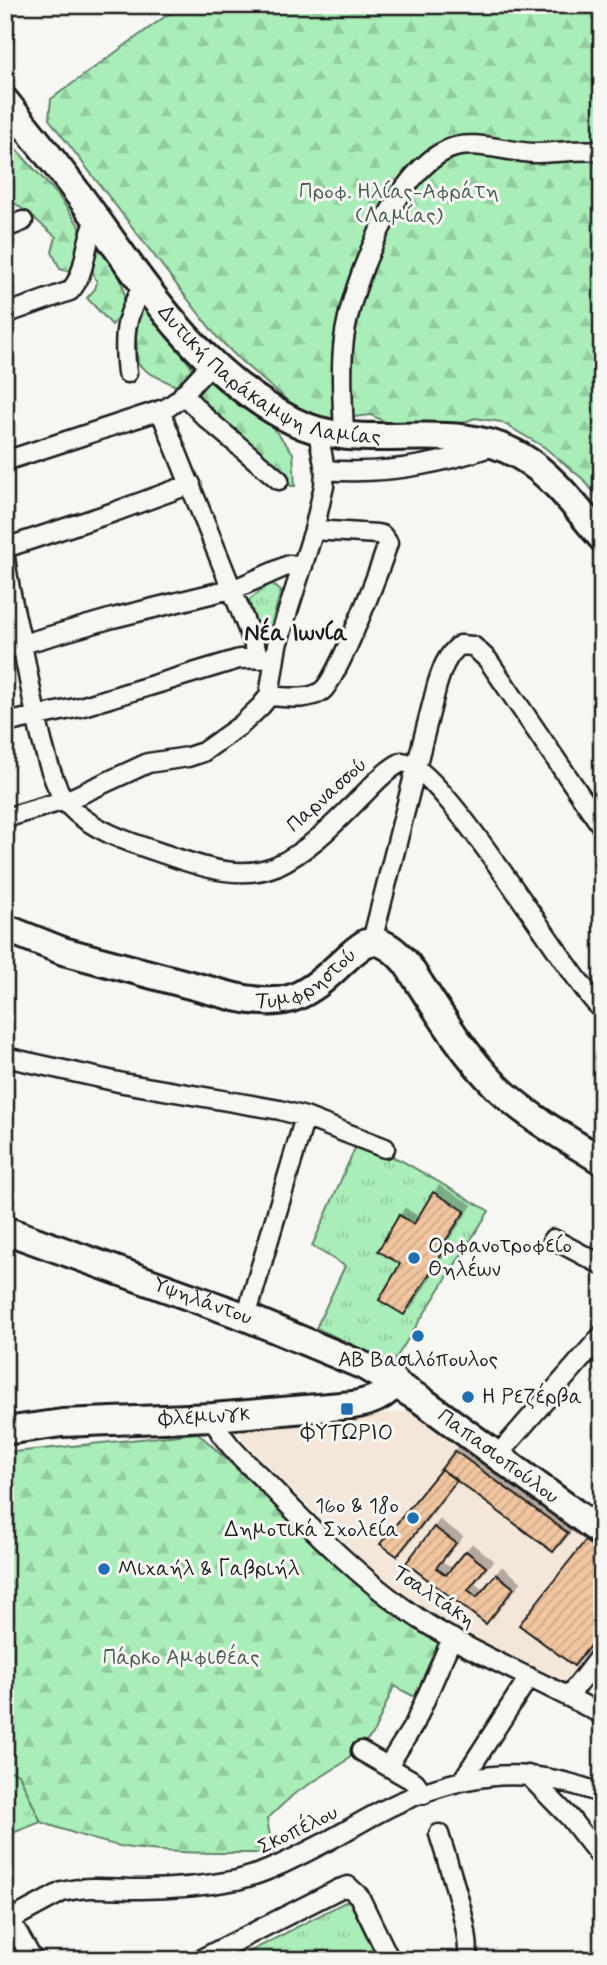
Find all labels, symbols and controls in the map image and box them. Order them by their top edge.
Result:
park label: Προφ. Ηλίας-Αφράτη (Λαμίας) [299,178,499,230]
street label: Δυτική Παράκαμψη Λαμίας [151,299,381,451]
district label: Νέα Ιωνία [244,617,348,649]
street label: Παρνασσού [280,751,374,839]
street label: Τυμφρηστού [254,941,363,1016]
place label: Ορφανοτροφείο Θηλέων [428,1232,572,1284]
marker: Ορφανοτροφείο Θηλέων [406,1250,422,1266]
street label: Υψηλάντου [149,1271,256,1332]
marker: ΑΒ Βασιλόπουλος [410,1328,426,1344]
place label: ΑΒ Βασιλόπουλος [338,1346,498,1374]
place label: Η Ρεζέρβα [482,1382,582,1411]
marker: Η Ρεζέρβα [460,1389,476,1405]
street label: Φλέμινγκ [157,1400,251,1433]
marker: ΦΥΤΩΡΙΟ [339,1401,355,1417]
street label: Παπασιοπούλου [432,1402,565,1511]
place label: ΦΥΤΩΡΙΟ [300,1419,393,1447]
place label: 16ο & 18ο Δημοτικά Σχολεία [225,1492,399,1544]
marker: 16ο & 18ο Δημοτικά Σχολεία [405,1510,421,1526]
place label: Μιχαήλ & Γαβριήλ [118,1555,300,1583]
street label: Τσαλτάκη [387,1559,481,1635]
marker: Μιχαήλ & Γαβριήλ [96,1561,112,1577]
park label: Πάρκο Αμφιθέας [103,1643,259,1672]
street label: Σκοπέλου [253,1798,343,1861]

